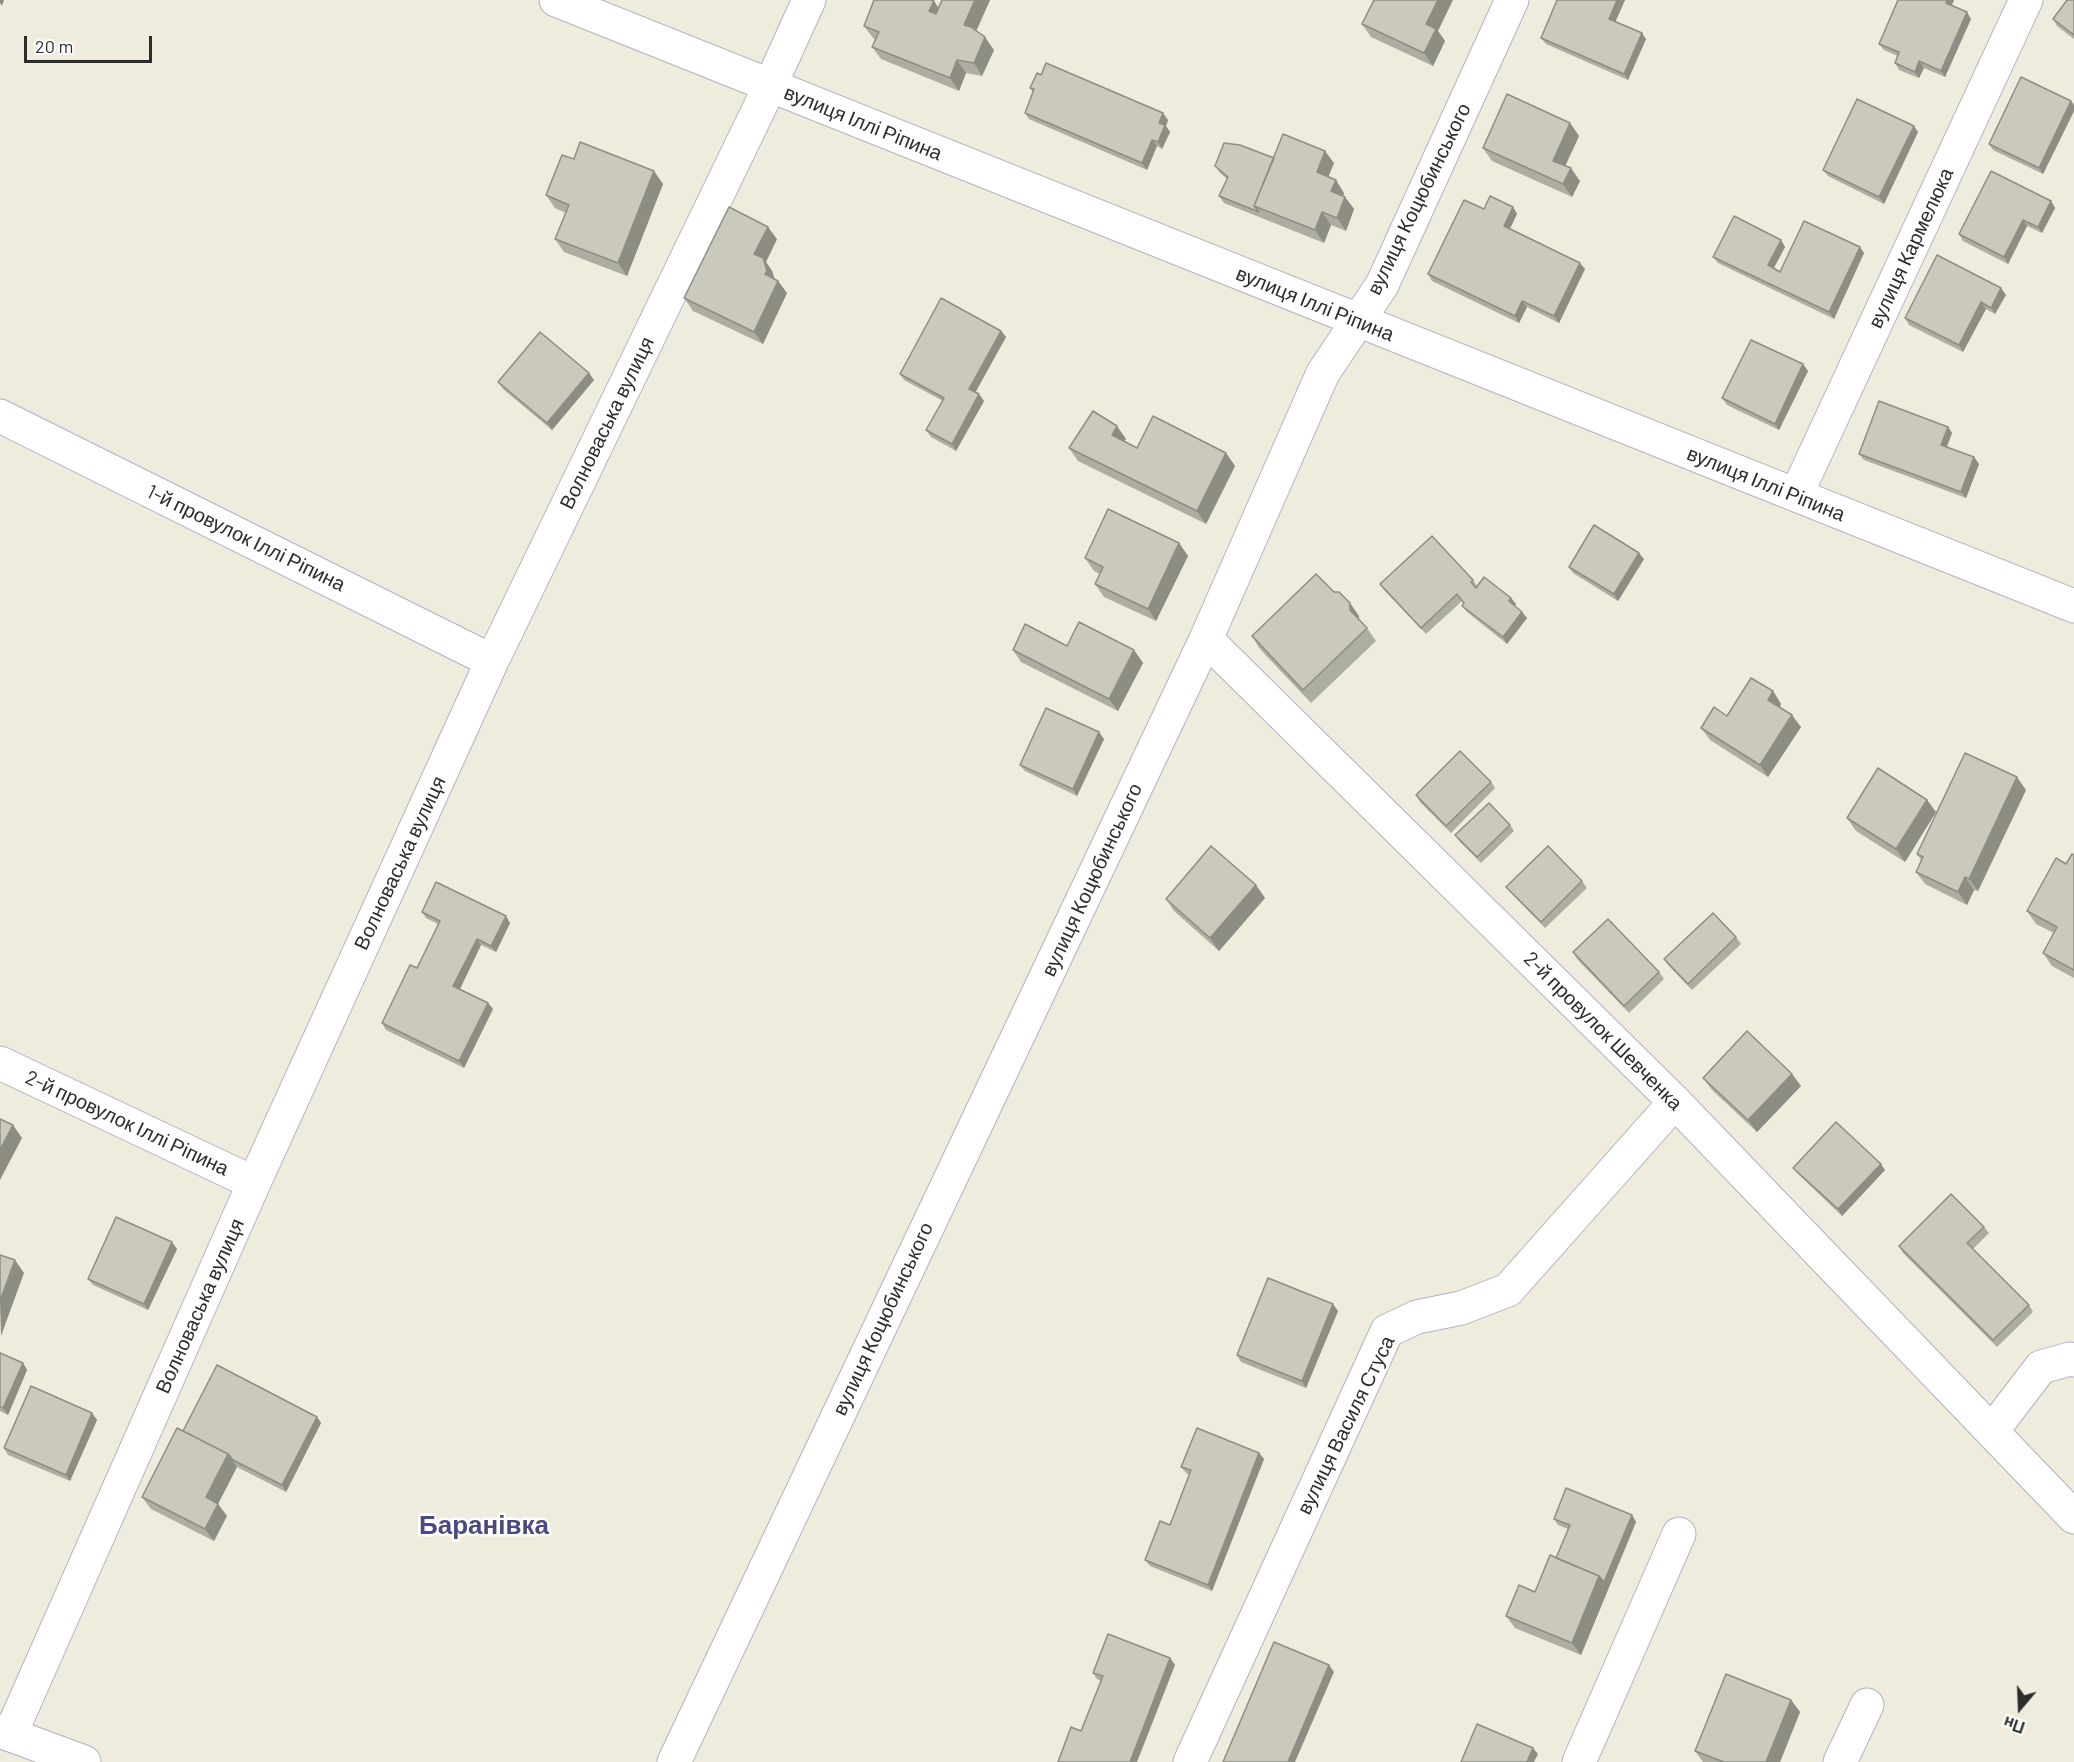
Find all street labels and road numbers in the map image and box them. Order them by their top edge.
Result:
street label: вулиця Іллі Ріпина [781,80,945,166]
street label: вулиця Коцюбинського [1362,99,1476,299]
street label: вулиця Кармелюка [1863,164,1959,332]
street label: вулиця Іллі Ріпина [1233,261,1397,347]
street label: Волноваська вулиця [555,333,659,513]
street label: вулиця Іллі Ріпина [1684,441,1848,527]
street label: 1-й провулок Іллі Ріпина [143,479,349,597]
street label: Волноваська вулиця [349,772,451,954]
street label: вулиця Коцюбинського [1037,780,1147,980]
street label: 2-й провулок Шевченка [1519,947,1687,1115]
street label: 2-й провулок Іллі Ріпина [21,1065,233,1181]
street label: Волноваська вулиця [151,1215,249,1397]
street label: вулиця Коцюбинського [828,1219,938,1419]
street label: вулиця Василя Стуса [1292,1332,1400,1518]

